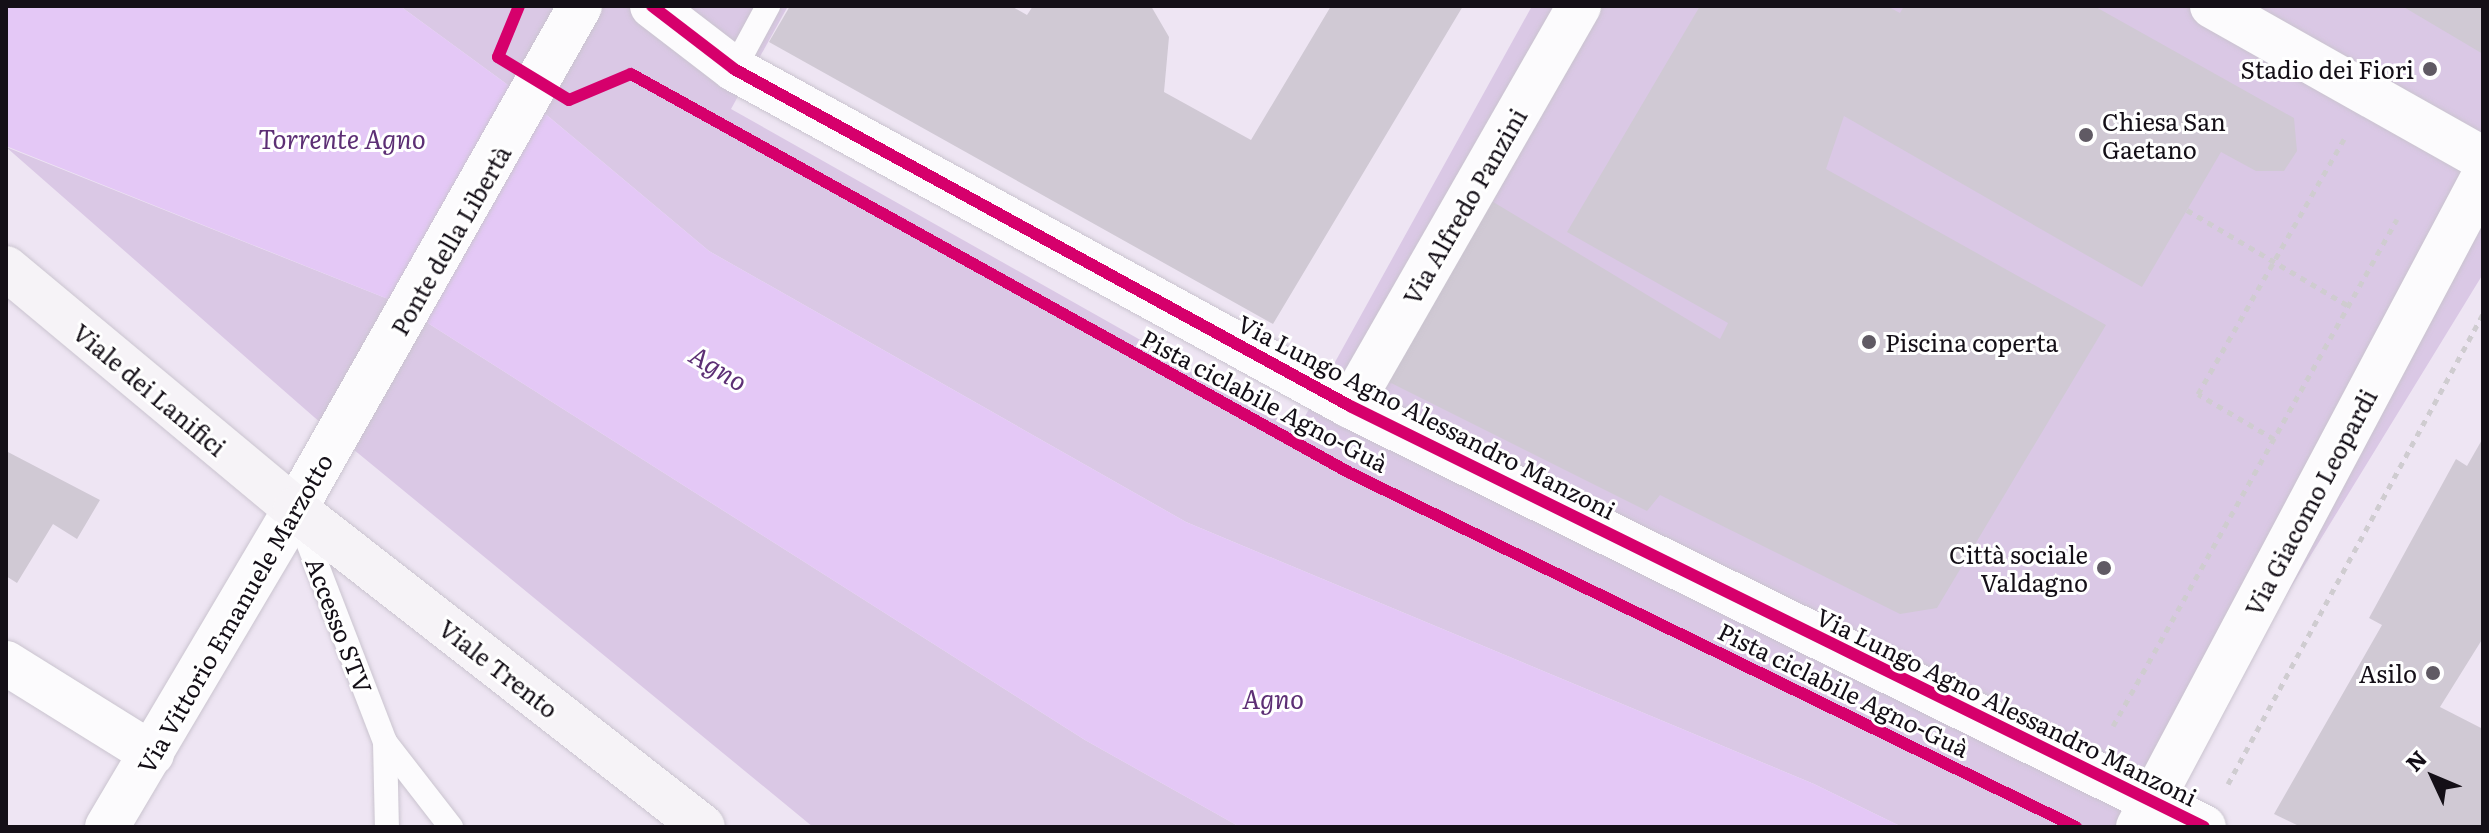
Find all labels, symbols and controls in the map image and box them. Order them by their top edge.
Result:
place label: Stadio dei Fiori [2241,55,2414,83]
marker: Stadio dei Fiori [2421,60,2439,78]
street label: Via Alfredo Panzini [1396,103,1532,309]
place label: Chiesa San Gaetano [2102,107,2226,163]
water label: Torrente Agno [258,122,426,154]
marker: Chiesa San Gaetano [2077,126,2095,144]
street label: Ponte della Libertà [384,140,516,340]
street label: Via Lungo Agno Alessandro Manzoni [1233,308,1621,524]
street label: Viale dei Lanifici [68,317,232,461]
street label: Pista ciclabile Agno-Guà [1137,323,1393,477]
place label: Piscina coperta [1885,328,2058,356]
marker: Piscina coperta [1860,333,1878,351]
water label: Agno [684,338,754,396]
street label: Via Giacomo Leopardi [2238,384,2382,620]
street label: Via Vittorio Emanuele Marzotto [130,448,338,778]
place label: Città sociale Valdagno [1949,540,2088,596]
street label: Accesso STV [301,553,379,697]
marker: Città sociale Valdagno [2095,559,2113,577]
street label: Via Lungo Agno Alessandro Manzoni [1812,601,2202,811]
street label: Viale Trento [434,613,564,723]
street label: Pista ciclabile Agno-Guà [1714,616,1974,762]
place label: Asilo [2359,659,2417,687]
marker: Asilo [2424,664,2442,682]
water label: Agno [1242,682,1304,714]
north arrow [2393,737,2473,817]
text: N [2397,742,2434,778]

